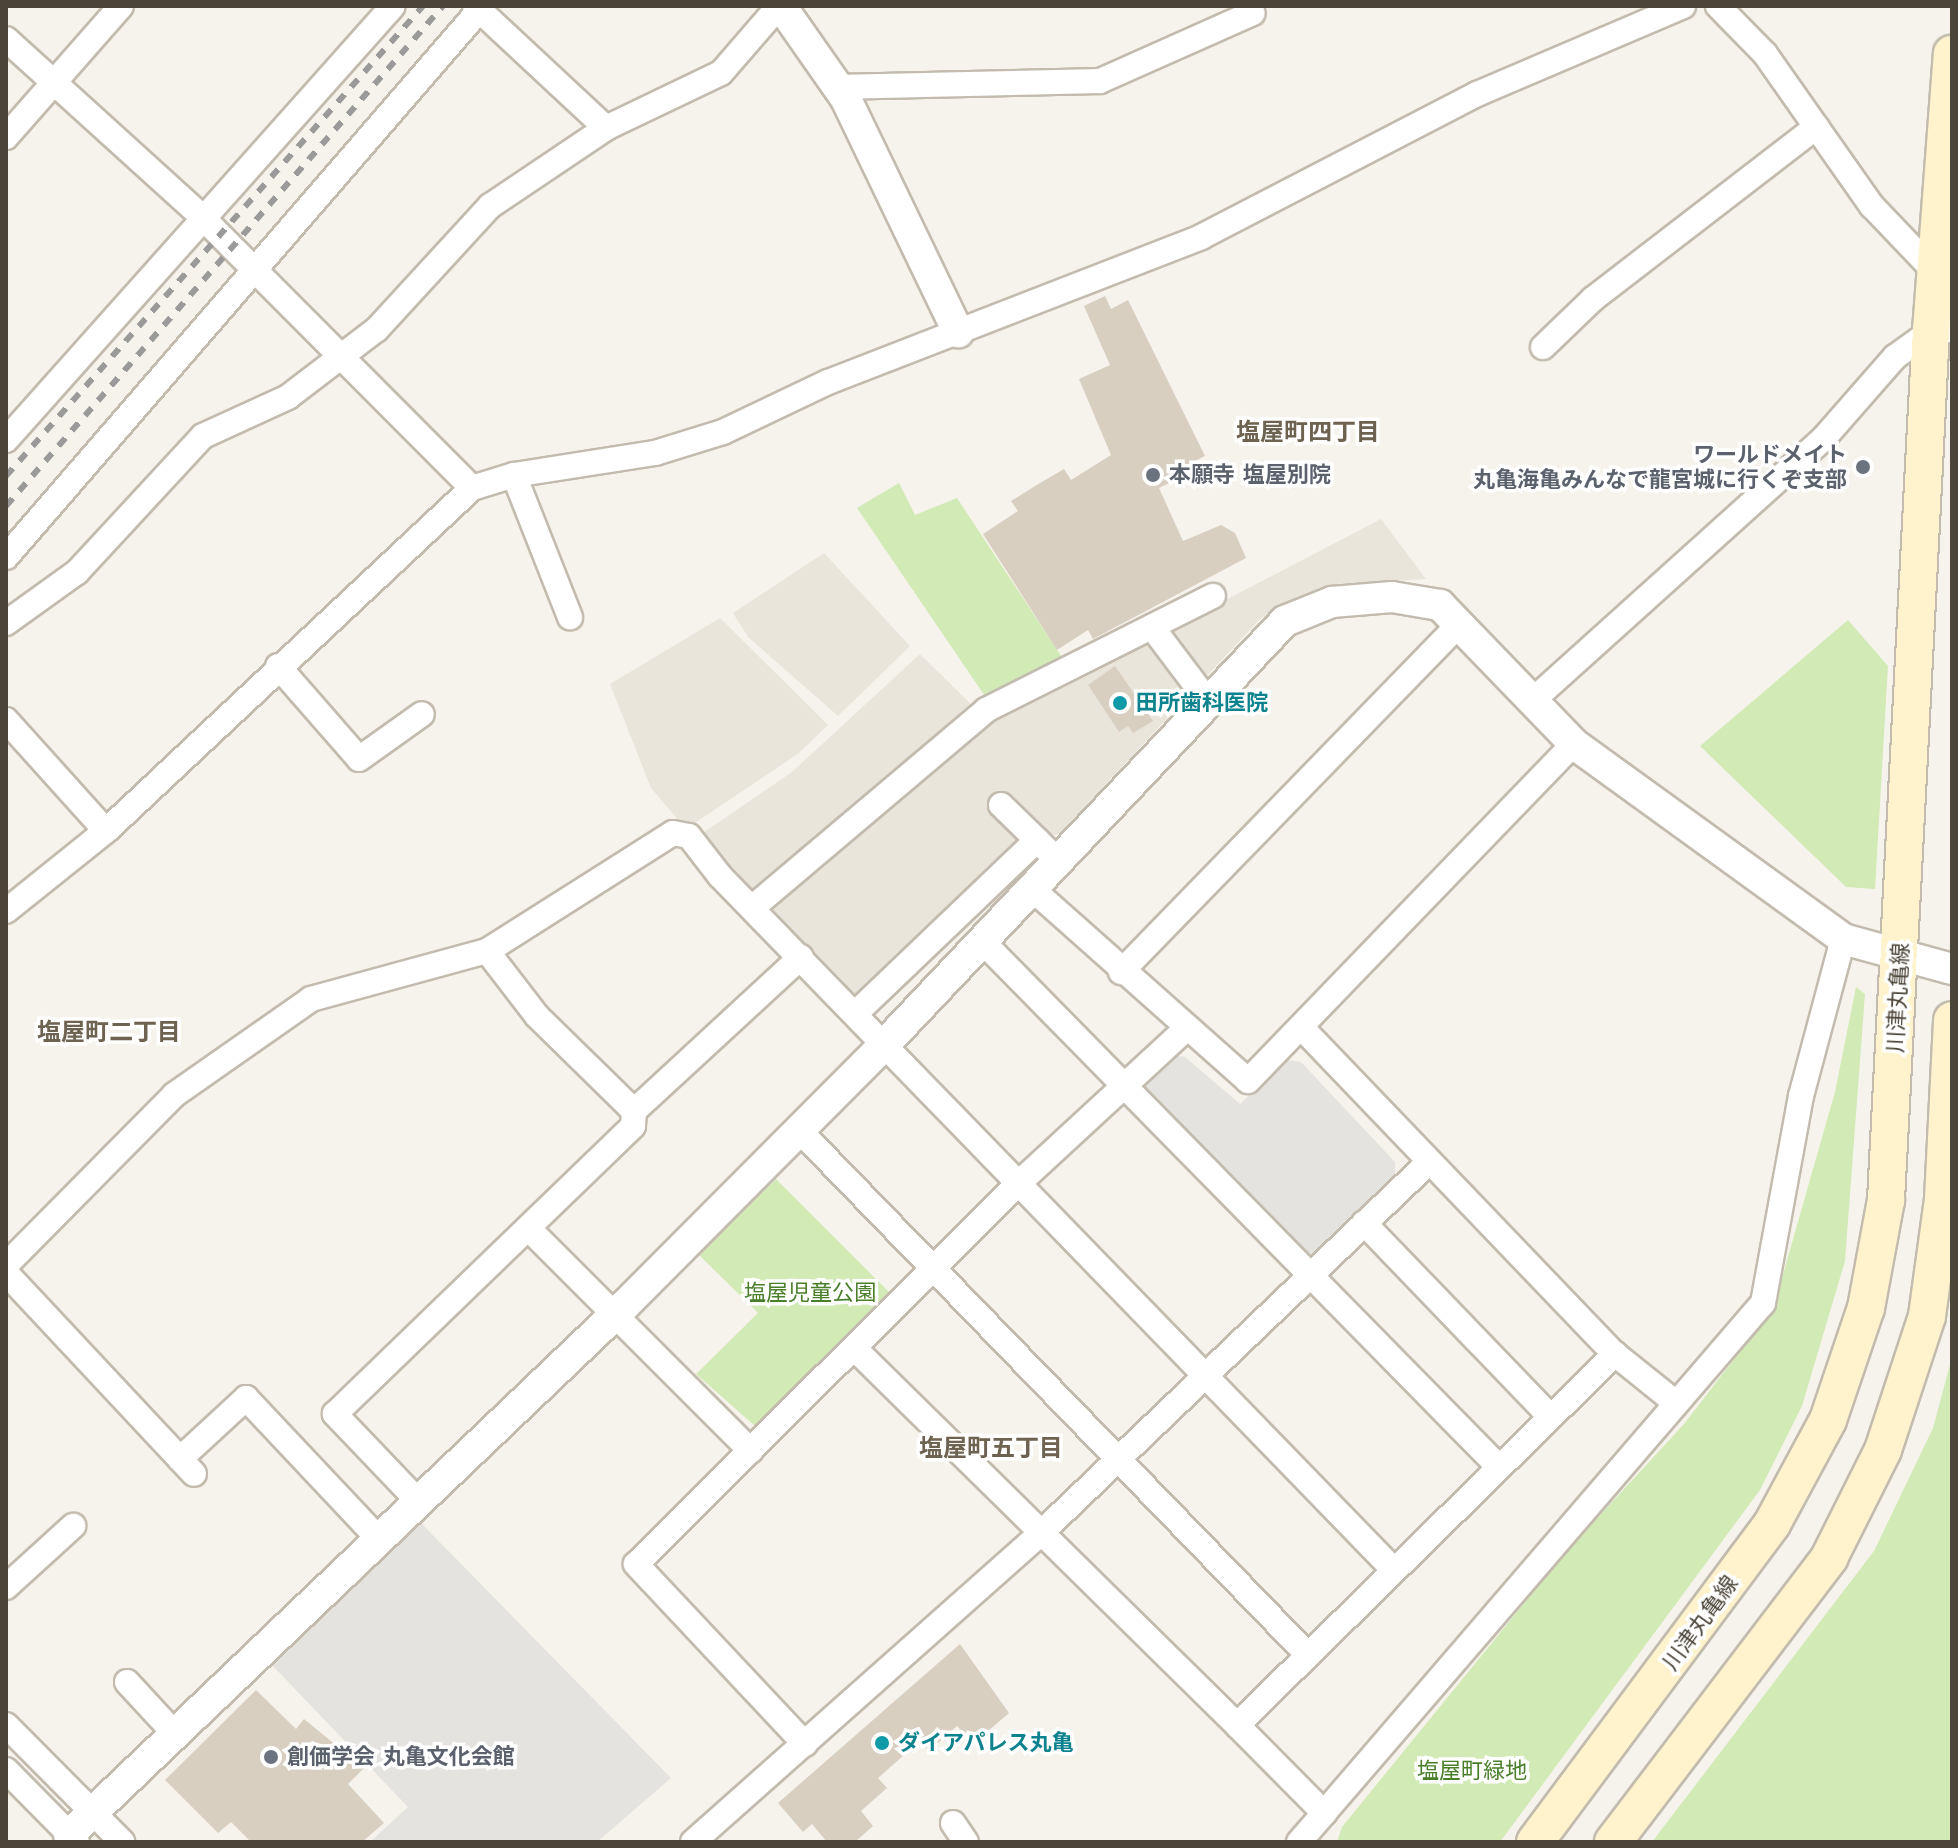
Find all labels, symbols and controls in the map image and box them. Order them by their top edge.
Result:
district label: 塩屋町四丁目 [1236,419,1380,447]
place label: ワールドメイト 丸亀海亀みんなで龍宮城に行くぞ支部 [1473,441,1847,492]
marker: ワールドメイト 丸亀海亀みんなで龍宮城に行くぞ支部 [1854,458,1872,476]
place label: 本願寺 塩屋別院 [1169,462,1331,488]
marker: 本願寺 塩屋別院 [1144,466,1162,484]
place label: 田所歯科医院 [1136,690,1268,716]
marker: 田所歯科医院 [1111,694,1129,712]
street label: 川津丸亀線 [1882,942,1914,1054]
district label: 塩屋町二丁目 [37,1019,181,1047]
park label: 塩屋児童公園 [744,1280,876,1306]
district label: 塩屋町五丁目 [919,1435,1063,1463]
street label: 川津丸亀線 [1657,1571,1743,1675]
place label: ダイアパレス丸亀 [898,1730,1074,1756]
marker: ダイアパレス丸亀 [873,1734,891,1752]
place label: 創価学会 丸亀文化会館 [287,1744,515,1770]
marker: 創価学会 丸亀文化会館 [262,1748,280,1766]
park label: 塩屋町緑地 [1417,1758,1527,1784]

